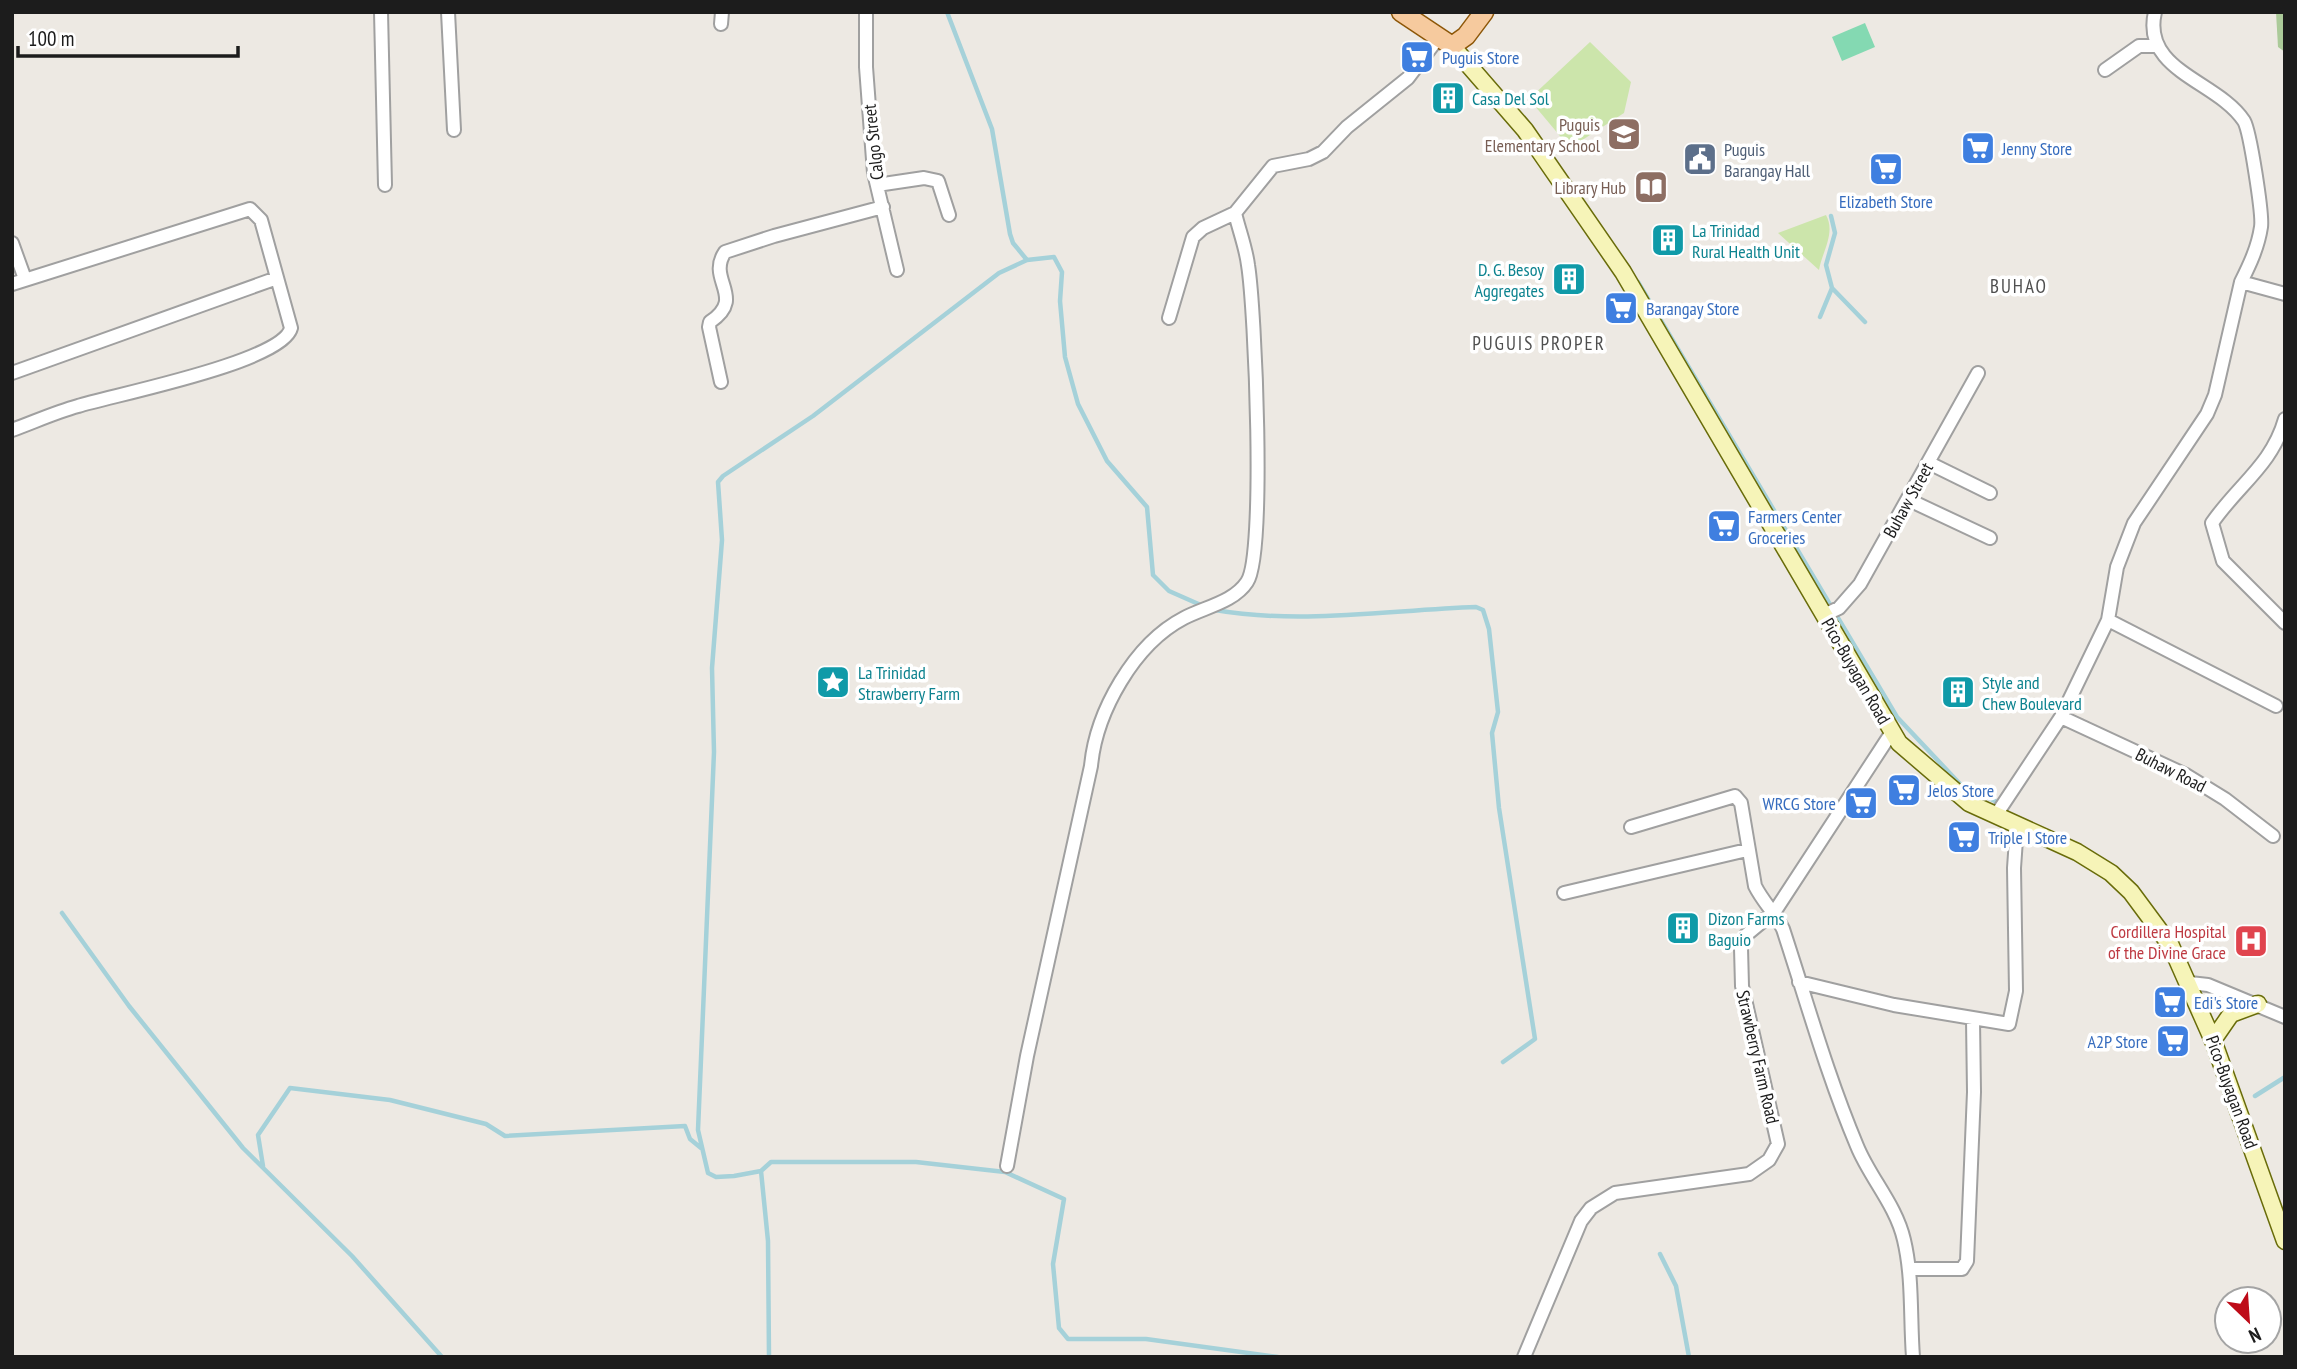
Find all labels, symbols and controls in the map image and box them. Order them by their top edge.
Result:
scale bar [18,14,238,58]
text: 100 m [28,25,74,52]
supermarket icon: Puguis Store [1398,38,1436,76]
place label: Puguis Store [1442,46,1520,69]
building icon: Casa Del Sol [1429,79,1467,117]
place label: Casa Del Sol [1472,87,1550,110]
street label: Calgo Street [858,103,888,181]
place label: Puguis Elementary School [1485,113,1601,157]
school or university icon: Puguis Elementary School [1605,115,1643,153]
supermarket icon: Jenny Store [1959,129,1997,167]
place label: Jenny Store [2001,137,2072,160]
place label: Puguis Barangay Hall [1724,138,1811,182]
public building icon: Puguis Barangay Hall [1681,140,1719,178]
supermarket icon: Elizabeth Store [1867,150,1905,188]
library icon: Library Hub [1632,168,1670,206]
place label: Library Hub [1554,176,1626,199]
place label: Elizabeth Store [1839,190,1933,213]
place label: La Trinidad Rural Health Unit [1692,219,1800,263]
building icon: La Trinidad Rural Health Unit [1649,221,1687,259]
place label: D. G. Besoy Aggregates [1475,258,1544,302]
building icon: D. G. Besoy Aggregates [1550,260,1588,298]
district label: BUHAO [1990,274,2048,298]
supermarket icon: Barangay Store [1602,289,1640,327]
place label: Barangay Store [1646,297,1739,320]
district label: PUGUIS PROPER [1472,331,1606,355]
street label: Buhaw Street [1878,458,1938,542]
place label: Farmers Center Groceries [1748,505,1842,549]
supermarket icon: Farmers Center Groceries [1705,507,1743,545]
street label: Pico-Buyagan Road [1816,614,1896,728]
place label: La Trinidad Strawberry Farm [858,661,960,705]
place icon: La Trinidad Strawberry Farm [814,663,852,701]
place label: Style and Chew Boulevard [1982,671,2082,715]
building icon: Style and Chew Boulevard [1939,673,1977,711]
street label: Buhaw Road [2132,742,2210,798]
supermarket icon: Jelos Store [1885,771,1923,809]
place label: Jelos Store [1927,779,1994,802]
supermarket icon: WRCG Store [1842,784,1880,822]
place label: WRCG Store [1763,792,1836,815]
supermarket icon: Triple I Store [1945,818,1983,856]
place label: Triple I Store [1988,826,2067,849]
place label: Dizon Farms Baguio [1708,907,1784,951]
building icon: Dizon Farms Baguio [1664,909,1702,947]
place label: Cordillera Hospital of the Divine Grace [2108,920,2227,964]
hospital icon: Cordillera Hospital of the Divine Grace [2232,922,2270,960]
supermarket icon: Edi's Store [2151,983,2189,1021]
street label: Strawberry Farm Road [1731,988,1785,1126]
place label: Edi's Store [2194,991,2258,1014]
supermarket icon: A2P Store [2154,1022,2192,1060]
place label: A2P Store [2087,1030,2148,1053]
street label: Pico-Buyagan Road [2201,1032,2263,1152]
north arrow [2213,1285,2283,1355]
text: N [2245,1322,2265,1348]

